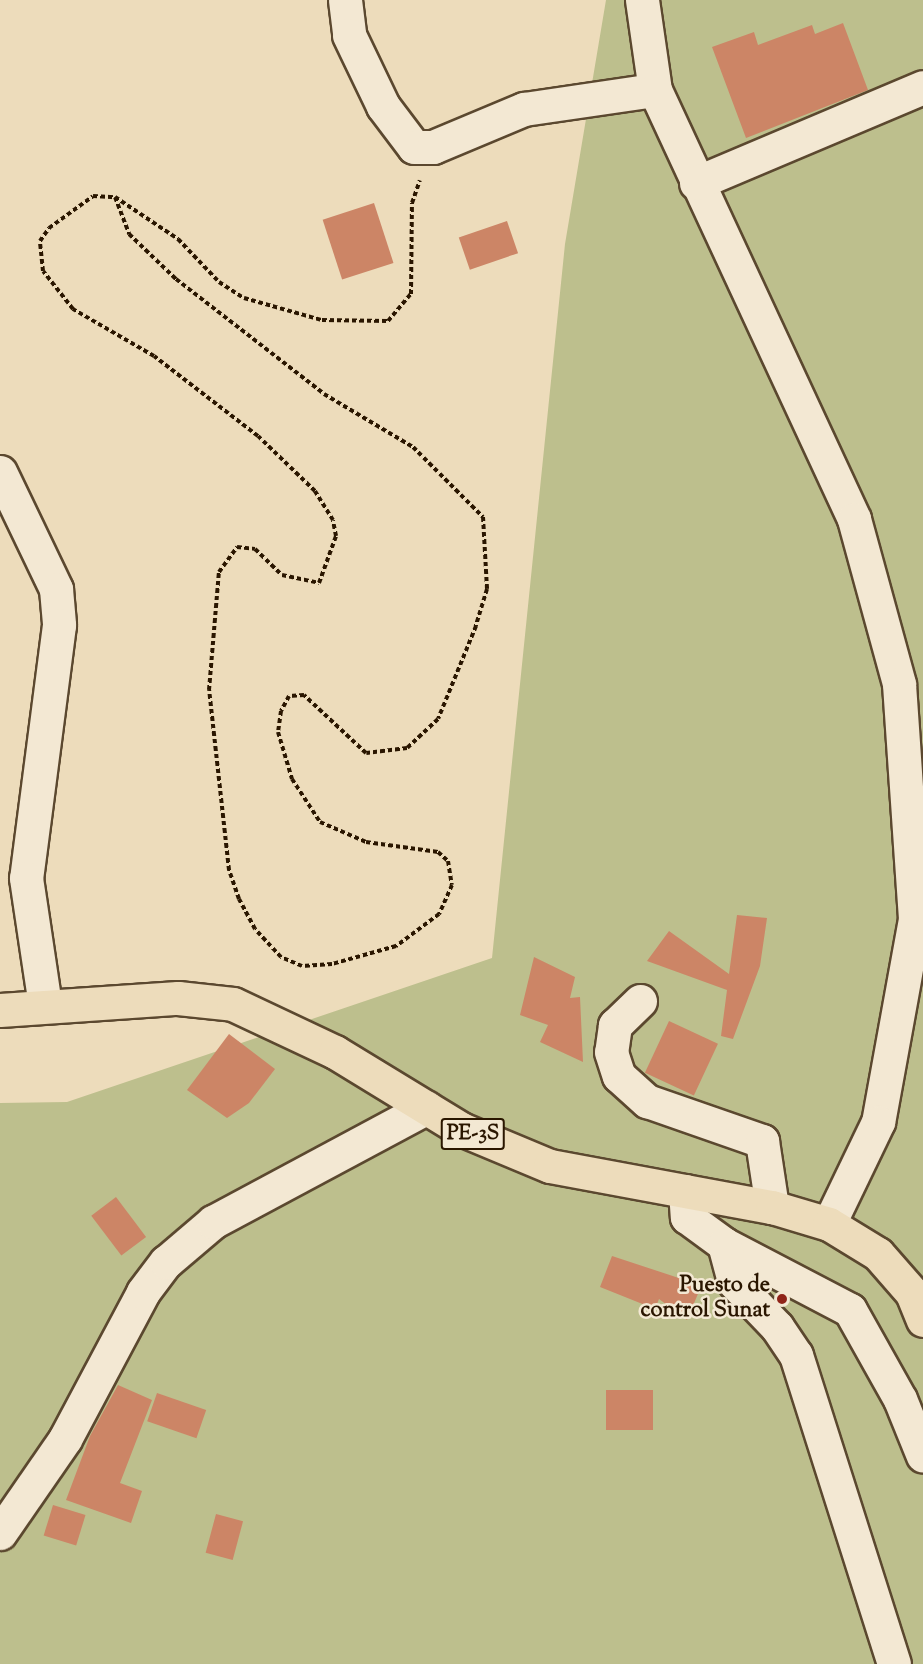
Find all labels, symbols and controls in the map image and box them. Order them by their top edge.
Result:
road number: PE-3S [440,1116,506,1152]
place label: Puesto de control Sunat [640,1273,770,1324]
marker: Puesto de control Sunat [775,1292,789,1306]

